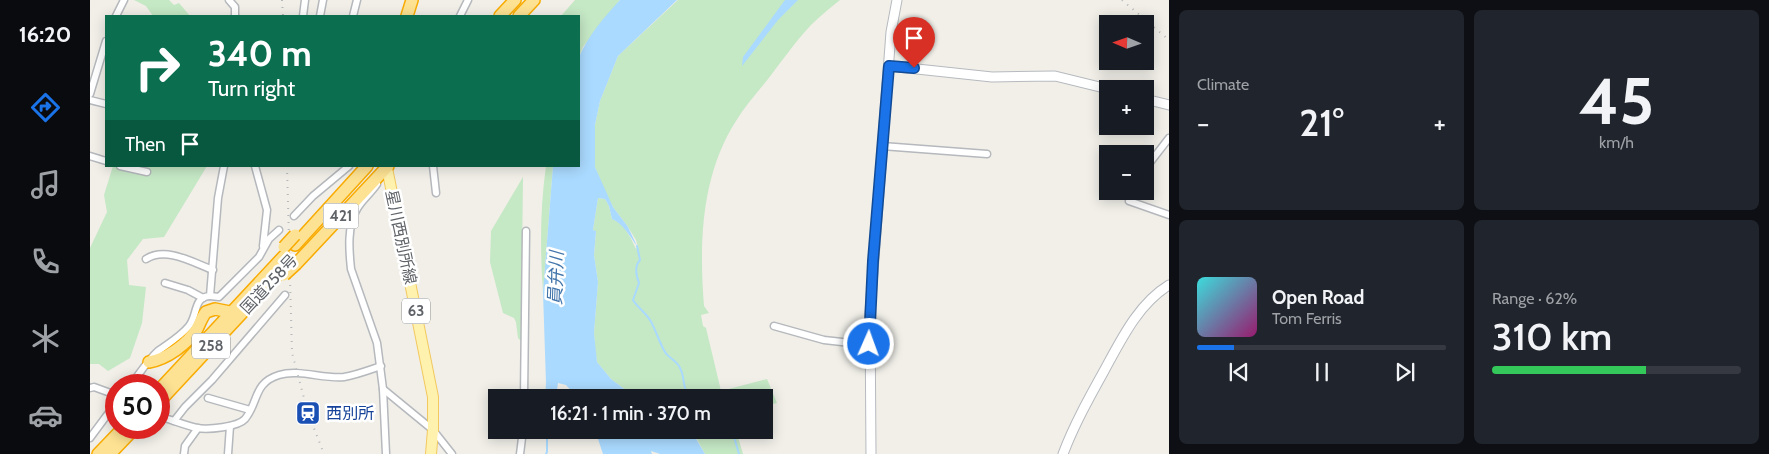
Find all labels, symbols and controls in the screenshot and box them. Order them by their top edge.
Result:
north arrow [1099,15,1154,70]
map controls [1099,15,1154,200]
pin [893,17,935,68]
text: 16:20 [19,21,71,48]
icon: arrive [900,24,928,52]
text: 340 m [208,32,312,75]
icon: right [125,35,190,100]
text: 45 [1579,61,1654,140]
text: Turn right [208,75,295,102]
text: Climate [1197,75,1249,94]
button: + [1099,80,1154,135]
icon: directions [28,90,63,125]
text: 21° [1299,99,1344,146]
text: − [1197,106,1209,140]
text: + [1434,106,1446,140]
icon: arrive [176,130,204,158]
text: Then [125,133,166,156]
text: km/h [1599,133,1634,152]
button: − [1099,145,1154,200]
icon: music [28,167,63,202]
street label: 星川西別所線 [382,188,420,286]
road number: 421 [324,204,358,228]
icon: phone [28,244,63,279]
water label: 員弁川 [544,249,568,305]
street label: 国道258号 [237,250,301,318]
text: Open Road [1272,286,1364,309]
text: Range · 62% [1492,289,1577,308]
road number: 63 [402,298,430,324]
text: Tom Ferris [1272,309,1342,328]
text: 310 km [1492,313,1612,360]
position arrow [842,317,894,369]
icon: climate [28,321,63,356]
road number: 258 [192,334,230,358]
icon: previous [1225,358,1253,386]
icon: pause [1308,358,1336,386]
icon: next [1391,358,1419,386]
speed limit sign: 50 [105,374,170,439]
icon: car [28,398,63,433]
station icon: 西別所 [295,400,321,426]
text: 16:21 · 1 min · 370 m [550,402,711,425]
place label: 西別所 [326,404,374,423]

